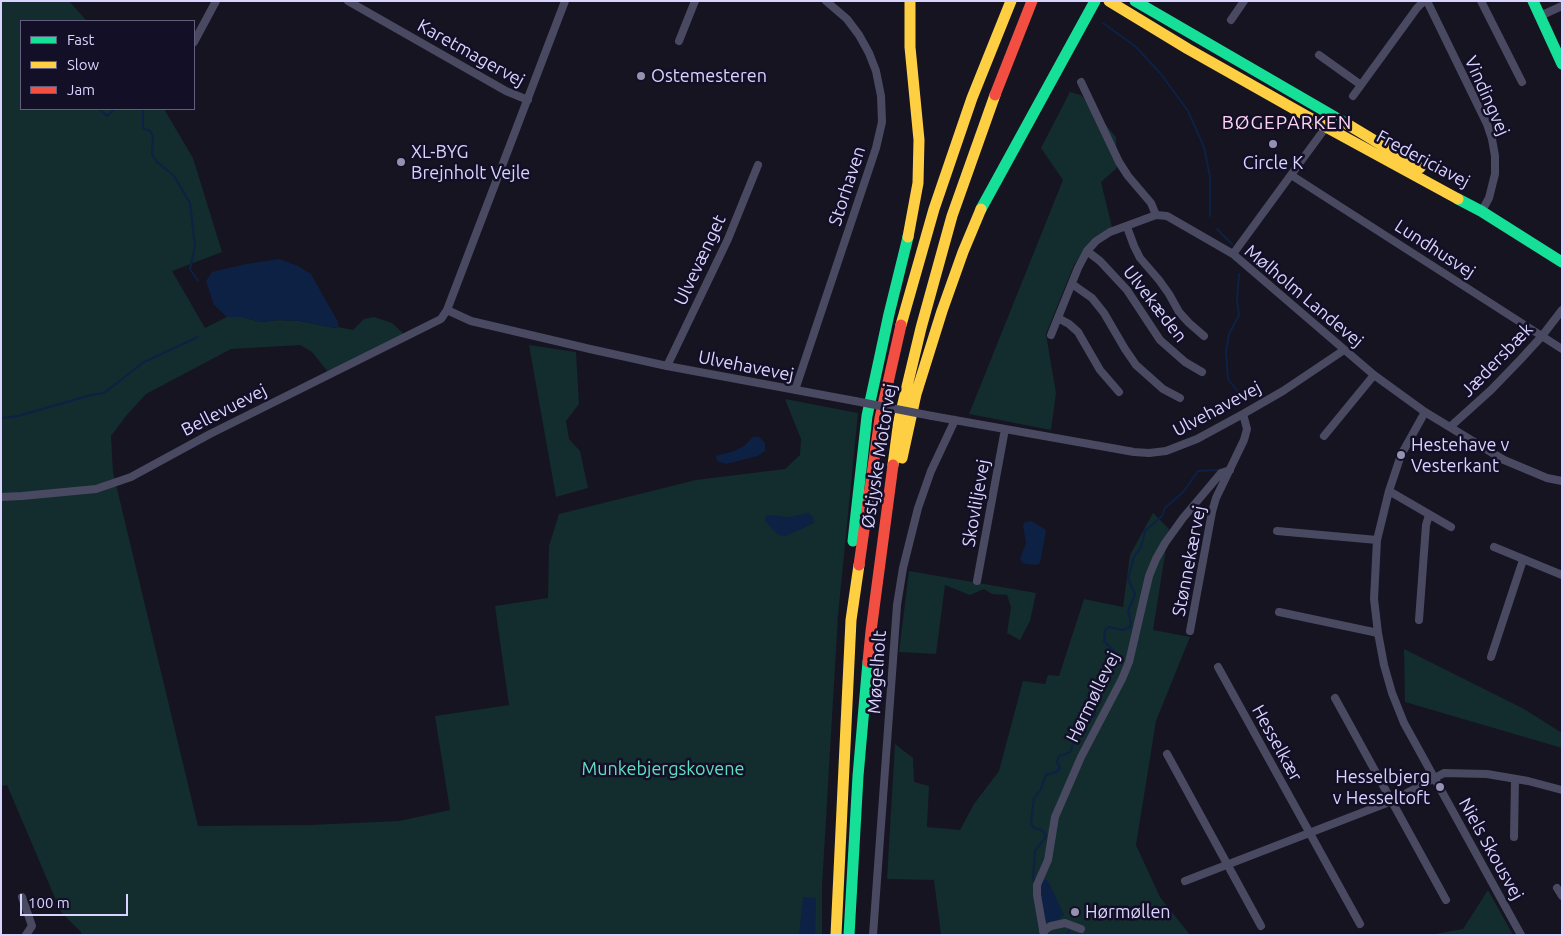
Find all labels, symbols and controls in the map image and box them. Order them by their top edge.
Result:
street label: Karetmagervej [414,15,528,91]
legend [20,20,195,110]
text: Fast [67,31,94,48]
street label: Vindingvej [1460,53,1514,139]
text: Slow [67,56,99,73]
place label: Ostemesteren [651,65,767,87]
marker: Ostemesteren [635,70,647,82]
text: Jam [67,81,95,98]
district label: BØGEPARKEN [1220,112,1354,134]
street label: Fredericiavej [1373,125,1473,193]
marker: Circle K [1267,138,1279,150]
place label: XL-BYG Brejnholt Vejle [411,141,530,183]
street label: Storhaven [824,144,870,228]
place label: Circle K [1243,152,1303,174]
marker: XL-BYG Brejnholt Vejle [395,156,407,168]
street label: Ulvevænget [670,211,730,309]
street label: Lundhusvej [1391,215,1479,283]
street label: Mølholm Landevej [1240,240,1368,352]
street label: Ulvekæden [1119,262,1191,346]
street label: Jædersbæk [1456,319,1538,401]
street label: Ulvehavevej [696,346,796,386]
street label: Ulvehavevej [1169,377,1265,441]
street label: Bellevuevej [178,379,270,441]
street label: Østjyske Motorvej [857,382,901,530]
place label: Hestehave v Vesterkant [1411,434,1509,476]
marker: Hestehave v Vesterkant [1395,449,1407,461]
street label: Skovliljevej [958,457,994,549]
street label: Stønnekærvej [1168,504,1210,618]
street label: Møgelholt [863,629,891,715]
street label: Hørmøllevej [1062,648,1124,746]
street label: Hesselkær [1247,701,1307,785]
park label: Munkebjergskovene [582,758,744,780]
place label: Hesselbjerg v Hesseltoft [1333,766,1430,809]
marker: Hesselbjerg v Hesseltoft [1434,781,1446,793]
street label: Niels Skousvej [1454,794,1528,904]
scale bar [22,884,130,916]
text: 100 m [28,894,70,911]
place label: Hørmøllen [1085,901,1171,923]
marker: Hørmøllen [1069,906,1081,918]

